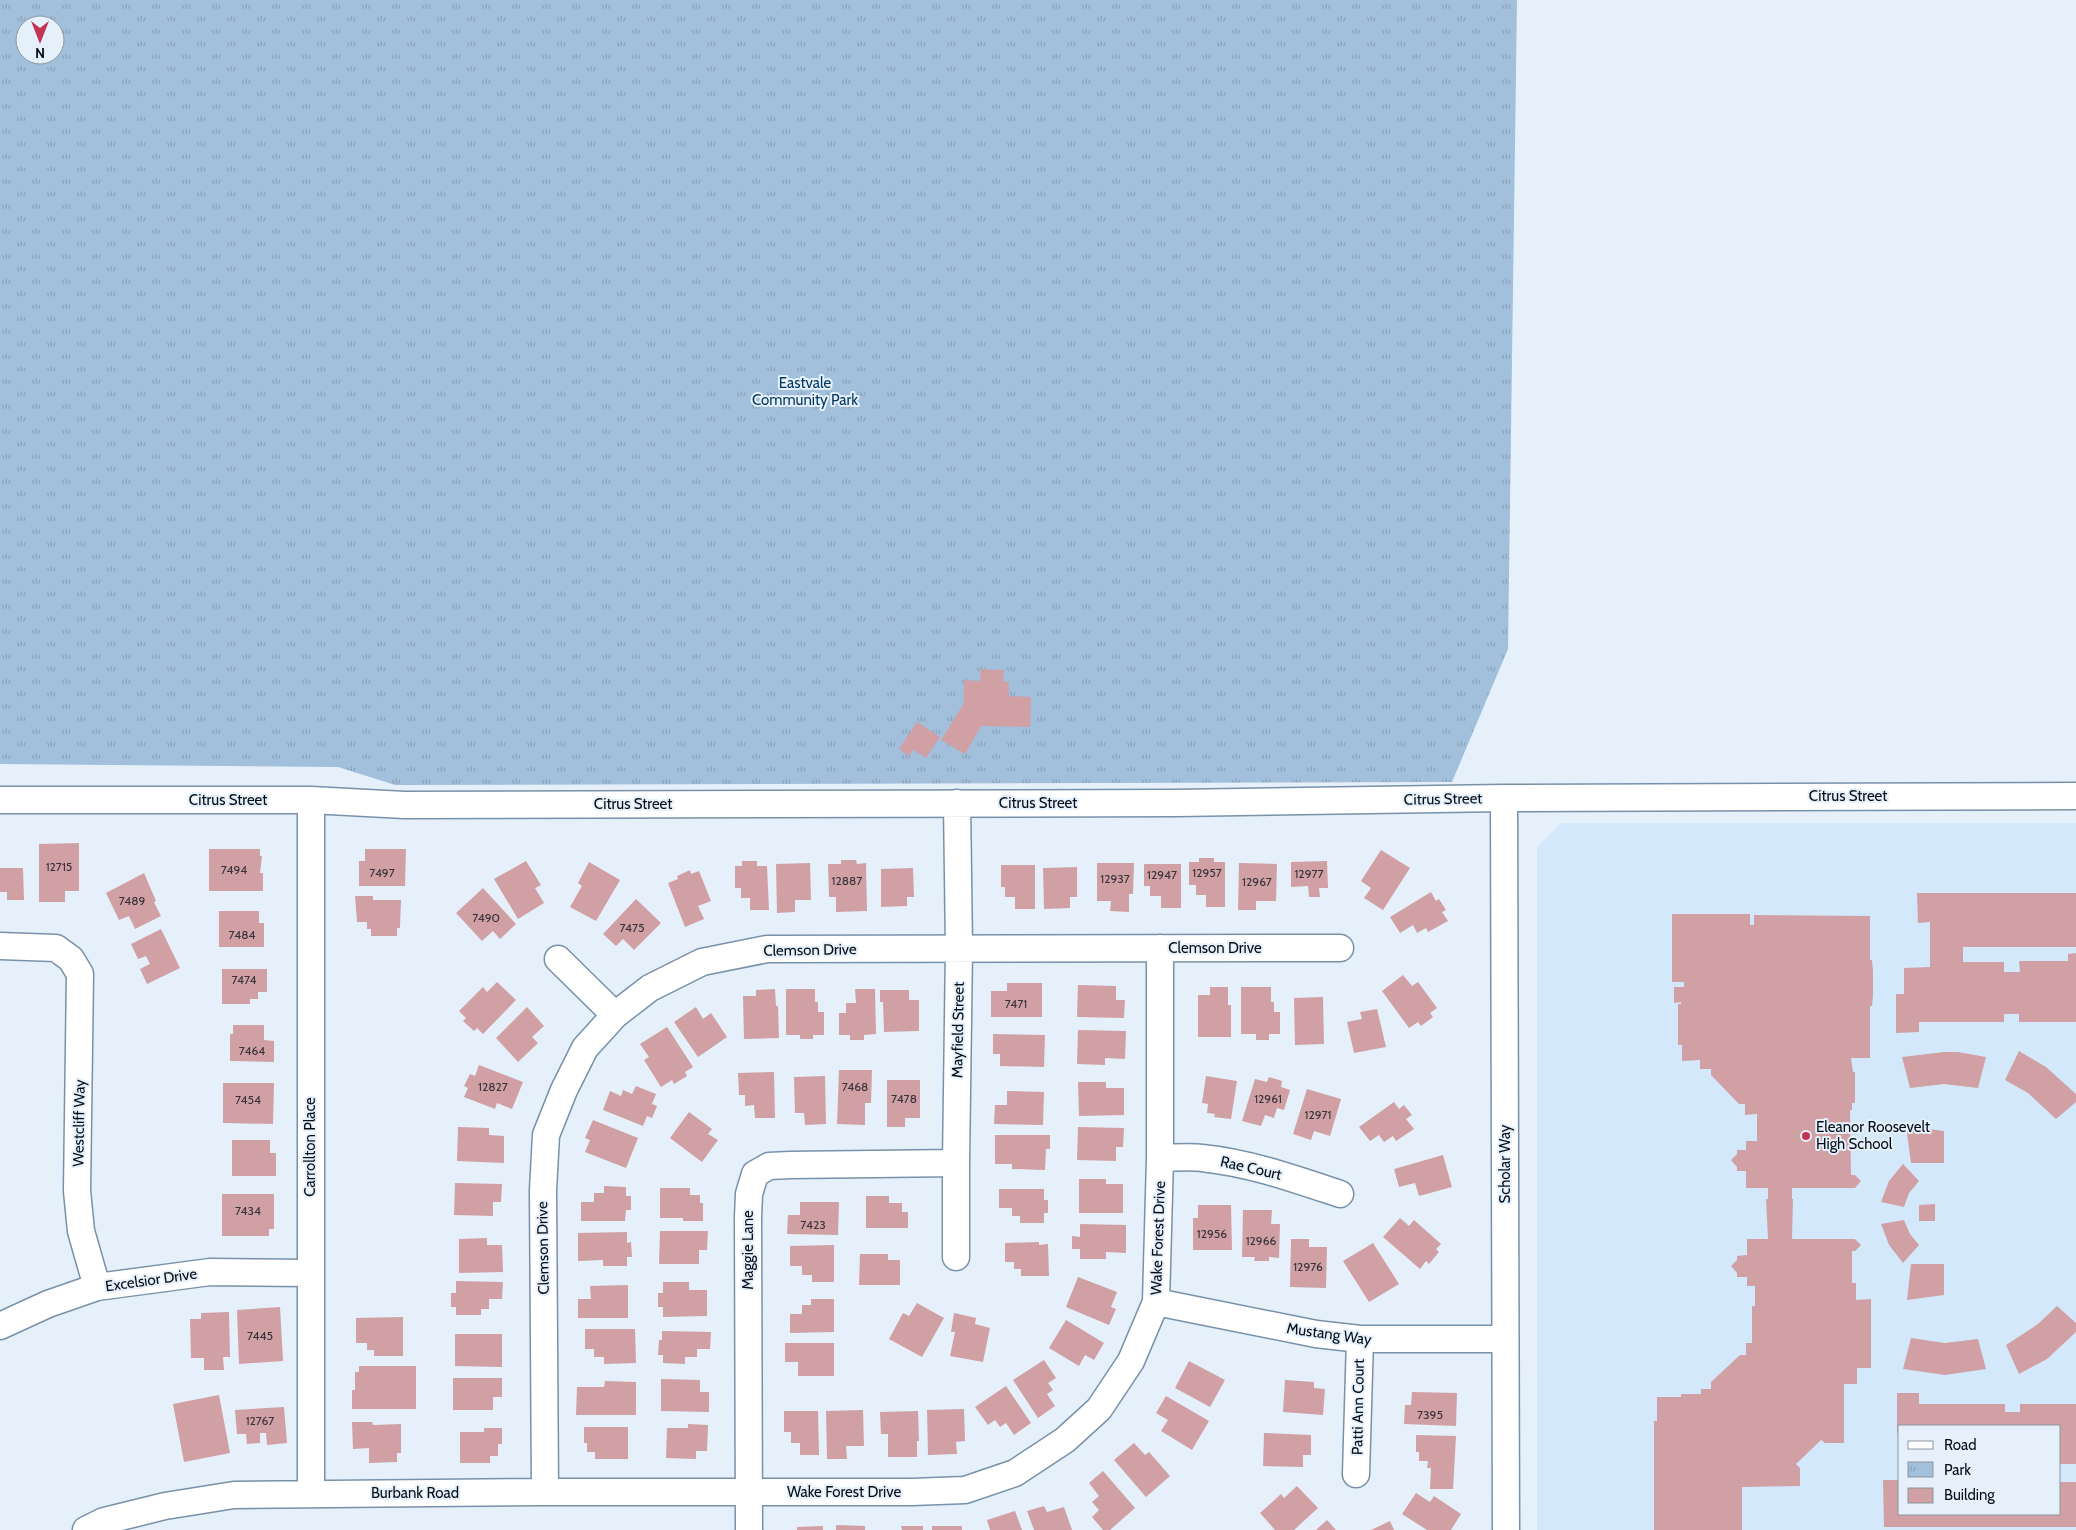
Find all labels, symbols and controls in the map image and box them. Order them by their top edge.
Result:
north arrow [15,15,65,65]
text: N [35,44,45,62]
park label: Eastvale Community Park [752,374,858,409]
street label: Citrus Street [1809,787,1887,805]
street label: Citrus Street [1404,789,1482,809]
street label: Citrus Street [189,791,267,809]
street label: Citrus Street [999,794,1077,812]
street label: Citrus Street [594,795,672,813]
house number: 12715 [46,859,72,874]
house number: 7494 [221,862,247,877]
house number: 7497 [369,865,395,880]
house number: 12957 [1192,865,1222,880]
house number: 12977 [1294,866,1324,881]
house number: 12947 [1147,867,1177,882]
house number: 12937 [1100,871,1130,886]
house number: 12887 [832,873,862,888]
house number: 12967 [1242,874,1272,889]
house number: 7489 [119,893,146,908]
house number: 7490 [472,910,500,925]
house number: 7475 [619,920,645,935]
house number: 7484 [229,927,255,942]
street label: Clemson Drive [1168,939,1262,957]
street label: Clemson Drive [763,940,857,960]
house number: 7474 [231,972,257,987]
street label: Mayfield Street [948,982,968,1078]
house number: 7471 [1005,996,1027,1011]
house number: 7464 [239,1043,265,1058]
street label: Westcliff Way [69,1079,89,1167]
house number: 12827 [478,1079,508,1094]
house number: 7468 [842,1079,868,1094]
house number: 7478 [891,1091,917,1106]
house number: 12961 [1254,1091,1282,1106]
house number: 7454 [235,1092,261,1107]
street label: Carrollton Place [301,1097,319,1197]
house number: 12971 [1305,1107,1331,1122]
place label: Eleanor Roosevelt High School [1816,1118,1930,1153]
street label: Scholar Way [1496,1124,1514,1203]
marker: Eleanor Roosevelt High School [1800,1130,1812,1142]
street label: Rae Court [1219,1152,1283,1184]
street label: Wake Forest Drive [1147,1180,1169,1295]
street label: Clemson Drive [533,1201,553,1295]
house number: 7434 [235,1203,261,1218]
street label: Maggie Lane [739,1210,757,1290]
house number: 7423 [800,1217,826,1232]
house number: 12956 [1197,1226,1227,1241]
house number: 12966 [1246,1233,1277,1248]
house number: 12976 [1293,1259,1323,1274]
street label: Excelsior Drive [104,1265,198,1295]
street label: Mustang Way [1285,1319,1373,1349]
house number: 7445 [247,1328,273,1343]
street label: Patti Ann Court [1348,1359,1368,1455]
house number: 7395 [1417,1407,1443,1422]
house number: 12767 [246,1413,274,1428]
legend [1898,1425,2061,1515]
text: Road [1944,1436,1977,1454]
text: Park [1944,1461,1971,1479]
street label: Wake Forest Drive [787,1483,901,1501]
street label: Burbank Road [371,1484,459,1502]
text: Building [1944,1486,1995,1504]

